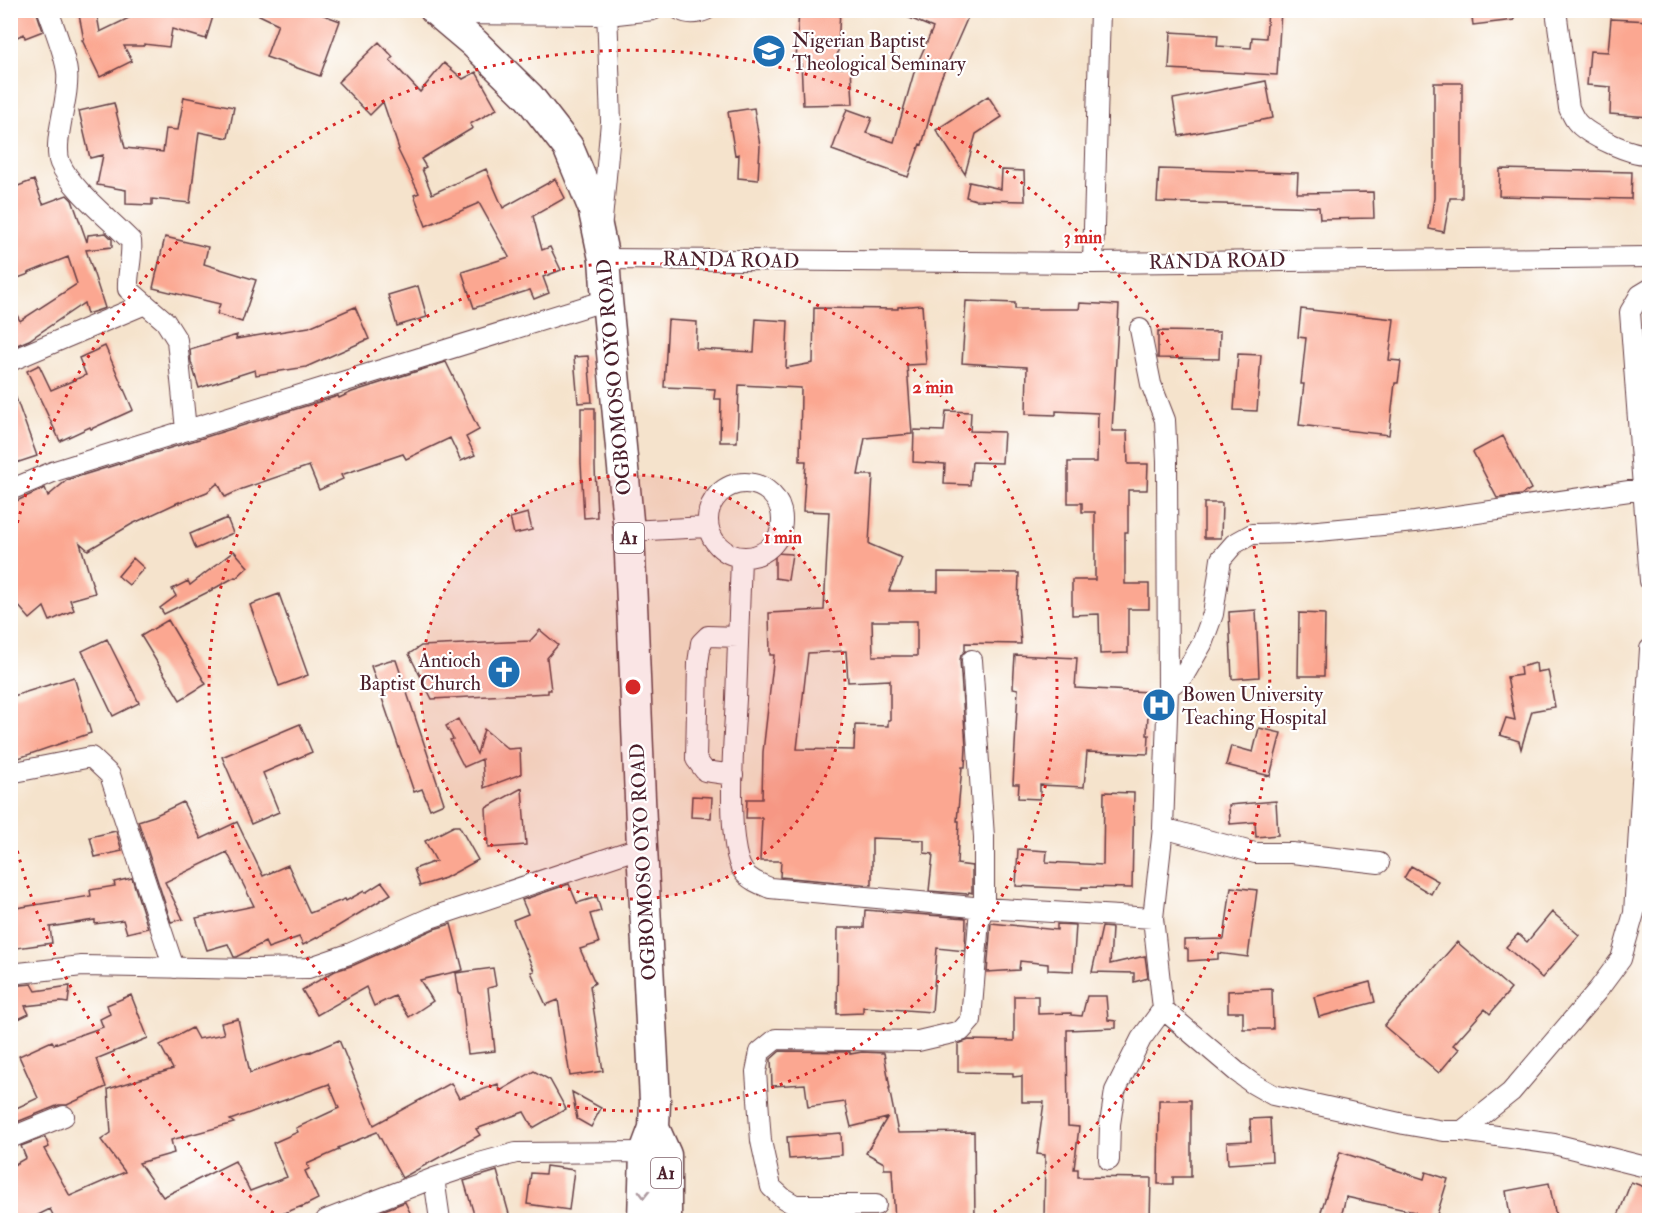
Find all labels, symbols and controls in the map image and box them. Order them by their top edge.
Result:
place label: Nigerian Baptist Theological Seminary [792,28,967,76]
school or university icon: Nigerian Baptist Theological Seminary [751,33,787,69]
text: 3 min [1064,226,1103,249]
street label: RANDA ROAD [662,246,800,274]
street label: RANDA ROAD [1148,247,1286,275]
street label: OGBOMOSO OYO ROAD [591,258,637,496]
text: 2 min [913,376,954,399]
road number: A1 [614,523,644,553]
text: 1 min [764,526,803,549]
place label: Antioch Baptist Church [359,648,482,697]
church icon: Antioch Baptist Church [486,654,522,690]
centre of rings [623,677,643,697]
place label: Bowen University Teaching Hospital [1182,682,1327,731]
hospital icon: Bowen University Teaching Hospital [1141,687,1177,723]
street label: OGBOMOSO OYO ROAD [624,743,662,981]
road number: A1 [651,1158,681,1188]
one-way arrow [637,1190,650,1199]

